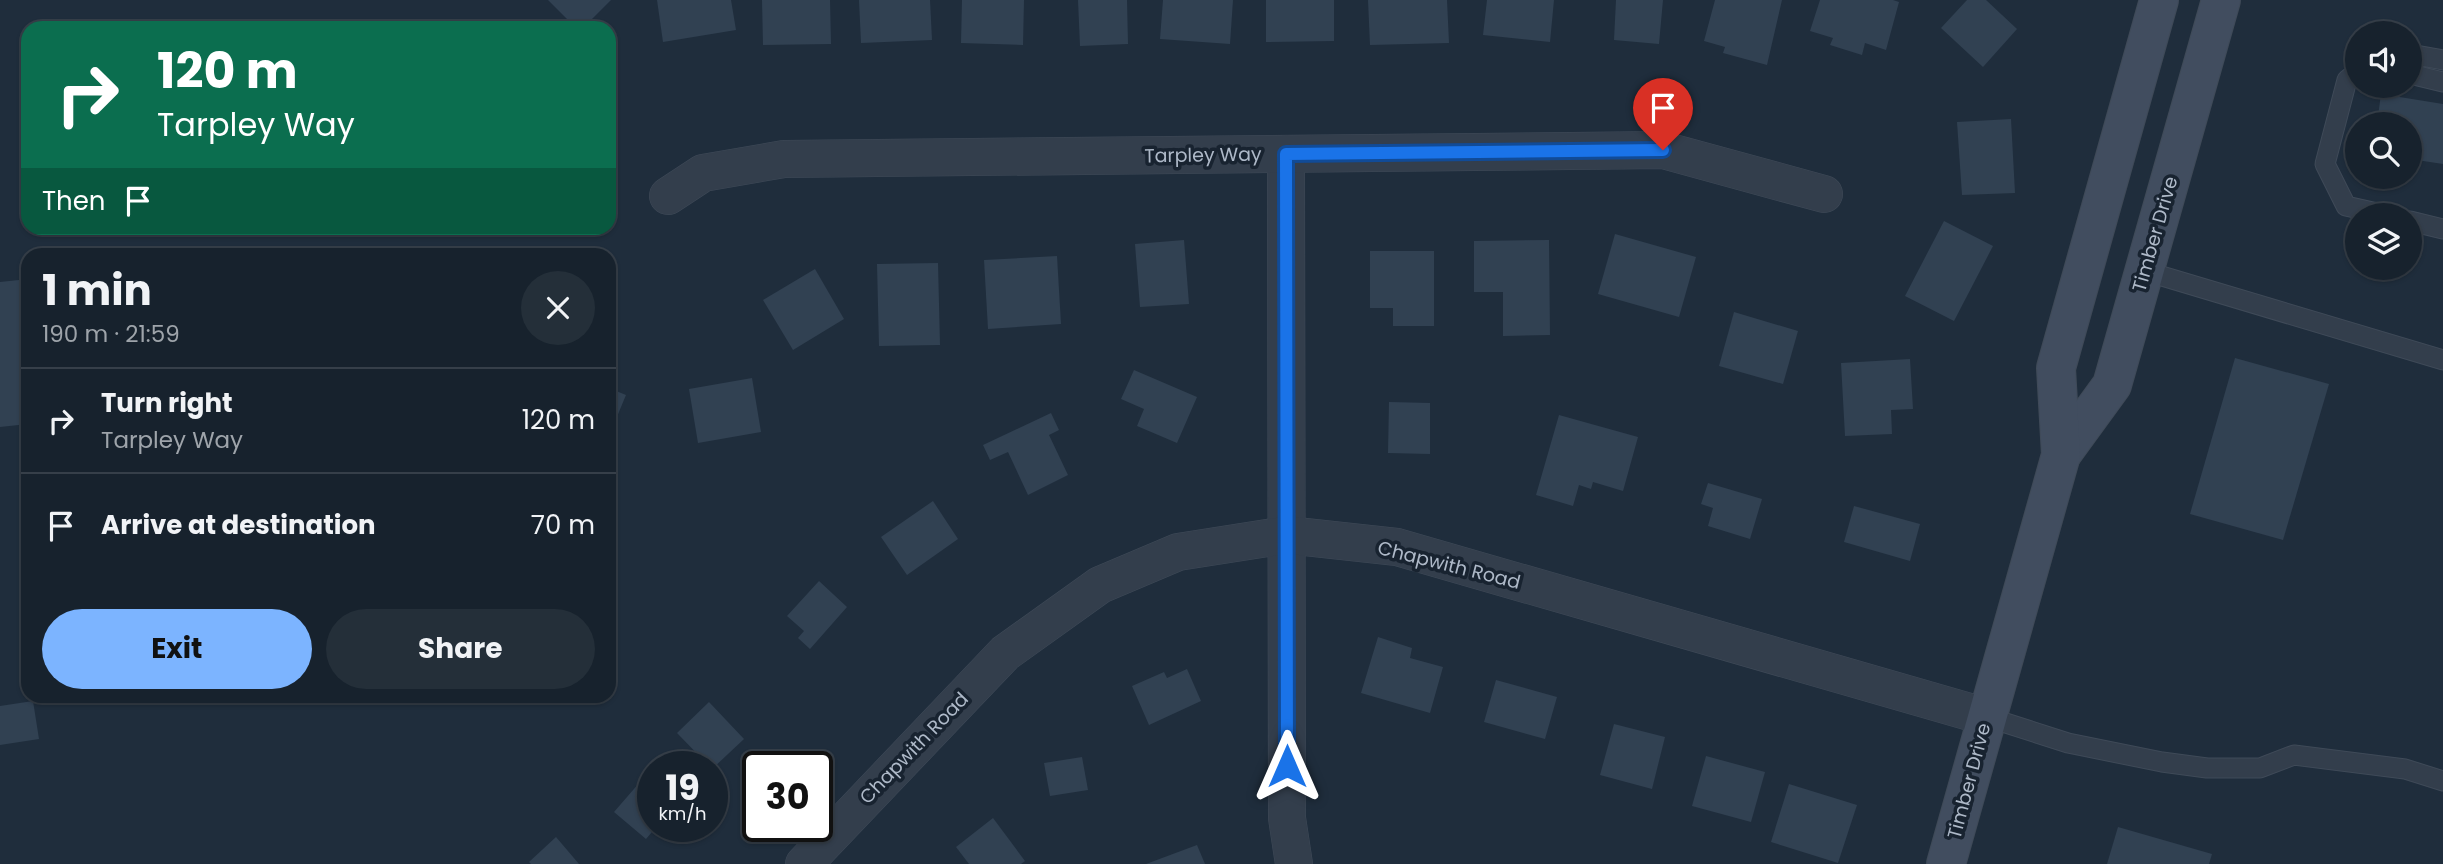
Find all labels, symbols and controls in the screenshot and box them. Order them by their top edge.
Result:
map controls [2345,21,2422,280]
button: sound [2345,21,2422,98]
text: 120 m [157,37,298,105]
icon: right [42,49,133,140]
pin [1633,78,1693,150]
icon: arrive [1644,89,1682,127]
text: Tarpley Way [157,102,355,147]
button: search [2345,112,2422,189]
street label: Tarpley Way [1144,140,1262,170]
street label: Timber Drive [2126,173,2184,295]
icon: arrive [119,182,157,220]
text: Then [42,183,105,219]
button: layers [2345,203,2422,280]
text: 1 min [42,261,152,320]
button: close [521,271,595,345]
text: 190 m · 21:59 [42,318,180,350]
text: Turn right [101,385,233,421]
icon: right [42,402,80,440]
text: 120 m [522,402,595,438]
text: Tarpley Way [101,424,243,456]
icon: arrive [42,507,80,545]
text: Arrive at destination [101,507,376,543]
text: 70 m [531,507,595,543]
street label: Chapwith Road [1375,534,1523,596]
button: Exit [42,609,312,689]
button: Share [326,609,595,689]
street label: Chapwith Road [853,686,975,810]
street label: Timber Drive [1941,720,1997,842]
position arrow [1250,729,1324,803]
speed limit sign: 30 [742,751,833,842]
text: 19 [665,763,700,812]
text: km/h [659,801,706,826]

